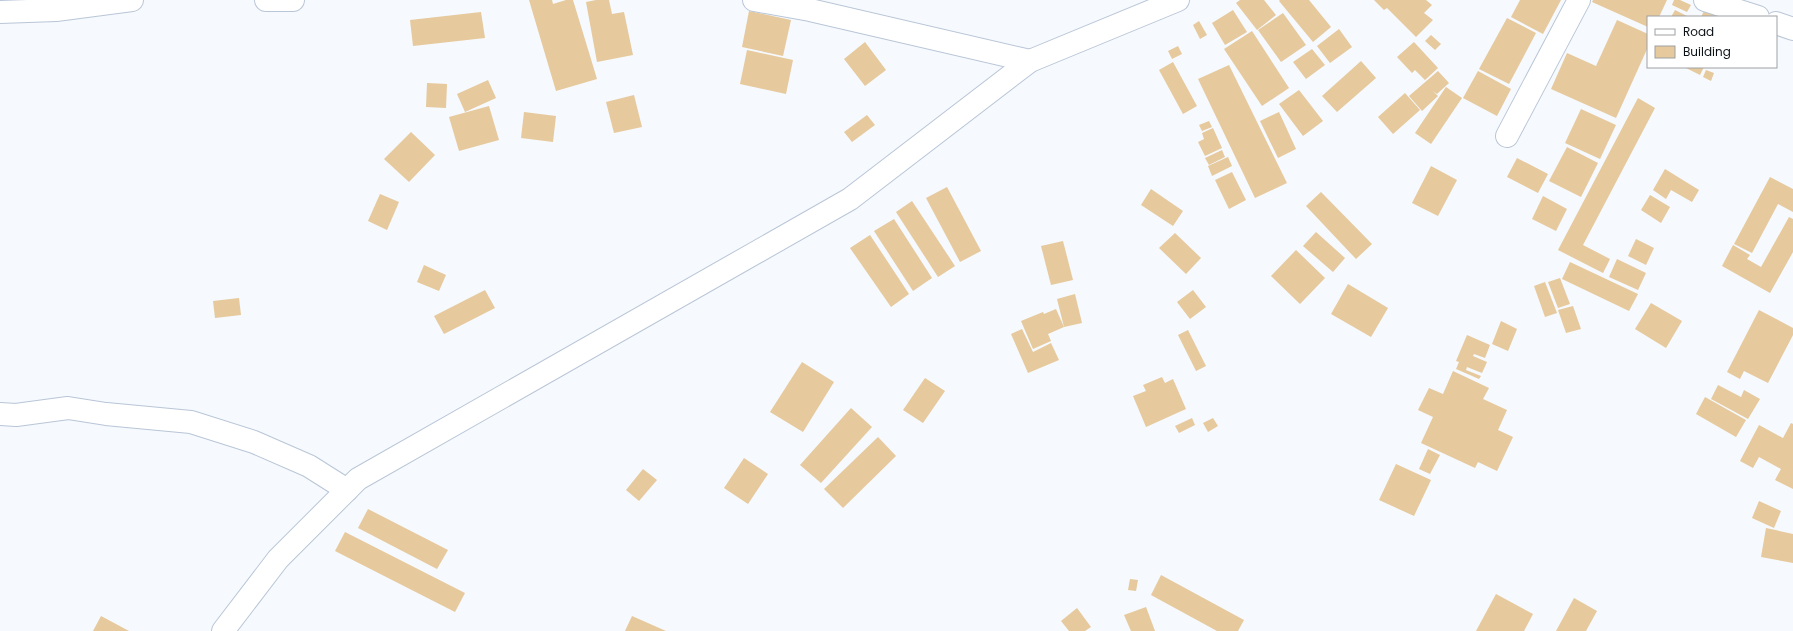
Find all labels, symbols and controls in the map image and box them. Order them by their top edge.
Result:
legend [1647,16,1777,68]
text: Road [1683,23,1714,40]
text: Building [1683,43,1731,60]

